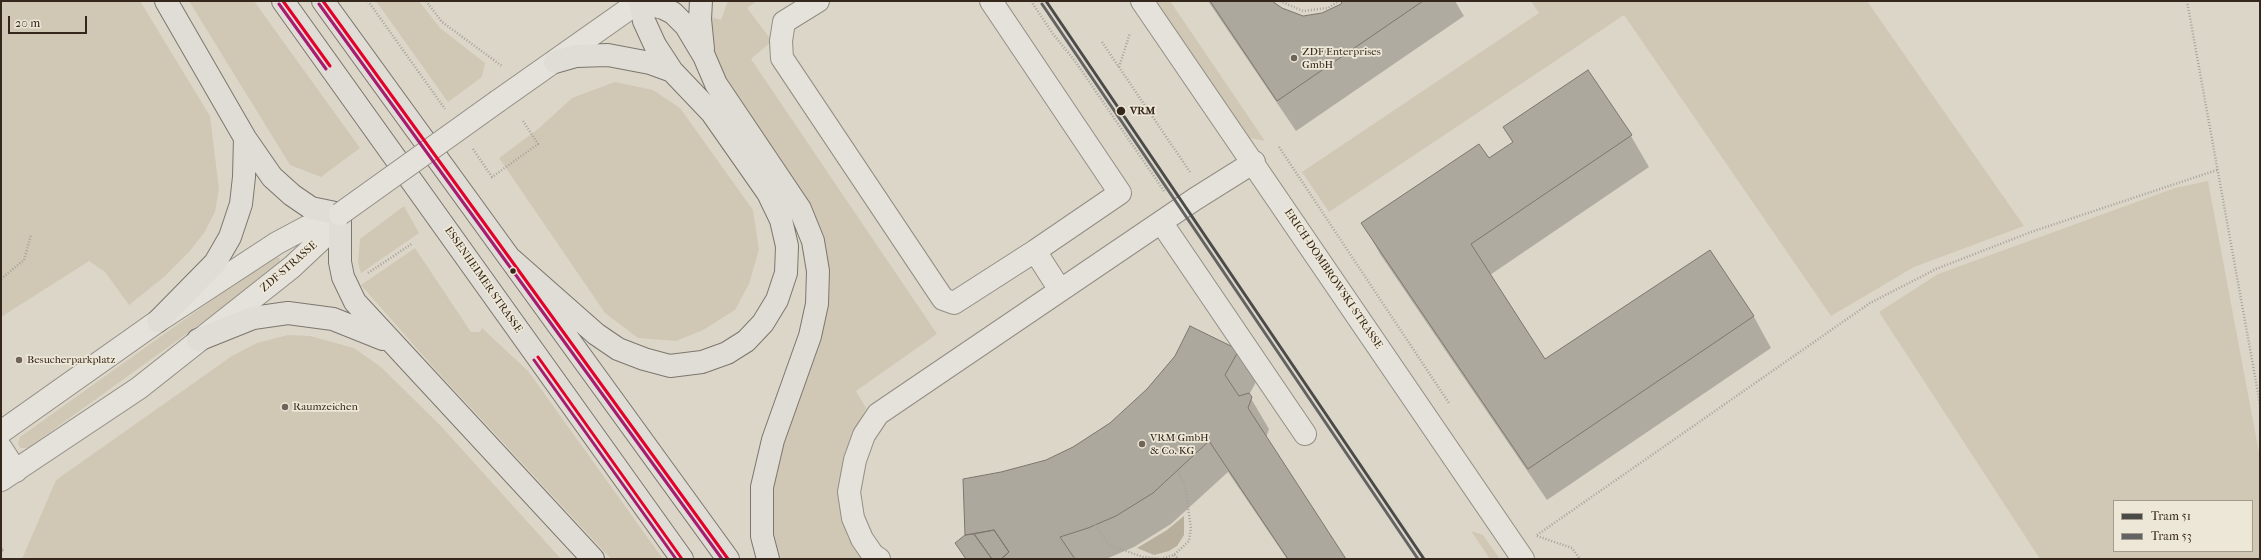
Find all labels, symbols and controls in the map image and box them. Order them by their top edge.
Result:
scale bar [10,8,89,34]
text: 20 m [15,16,40,30]
place label: ZDF Enterprises GmbH [1302,45,1381,71]
marker: ZDF Enterprises GmbH [1289,53,1299,63]
place label: VRM [1130,104,1155,118]
marker: VRM [1115,105,1127,117]
street label: ERICH-DOMBROWSKI-STRASSE [1281,207,1385,351]
street label: ESSENHEIMER STRASSE [441,225,525,335]
street label: ZDF-STRASSE [258,239,320,295]
unlabelled marker [508,266,518,276]
place label: Besucherparkplatz [27,353,115,367]
marker: Besucherparkplatz [14,355,24,365]
place label: Raumzeichen [293,400,358,414]
marker: Raumzeichen [280,402,290,412]
place label: VRM GmbH & Co. KG [1150,431,1209,457]
marker: VRM GmbH & Co. KG [1137,439,1147,449]
legend [2113,500,2253,552]
text: Tram 51 [2151,509,2191,523]
text: Tram 53 [2151,529,2192,543]

